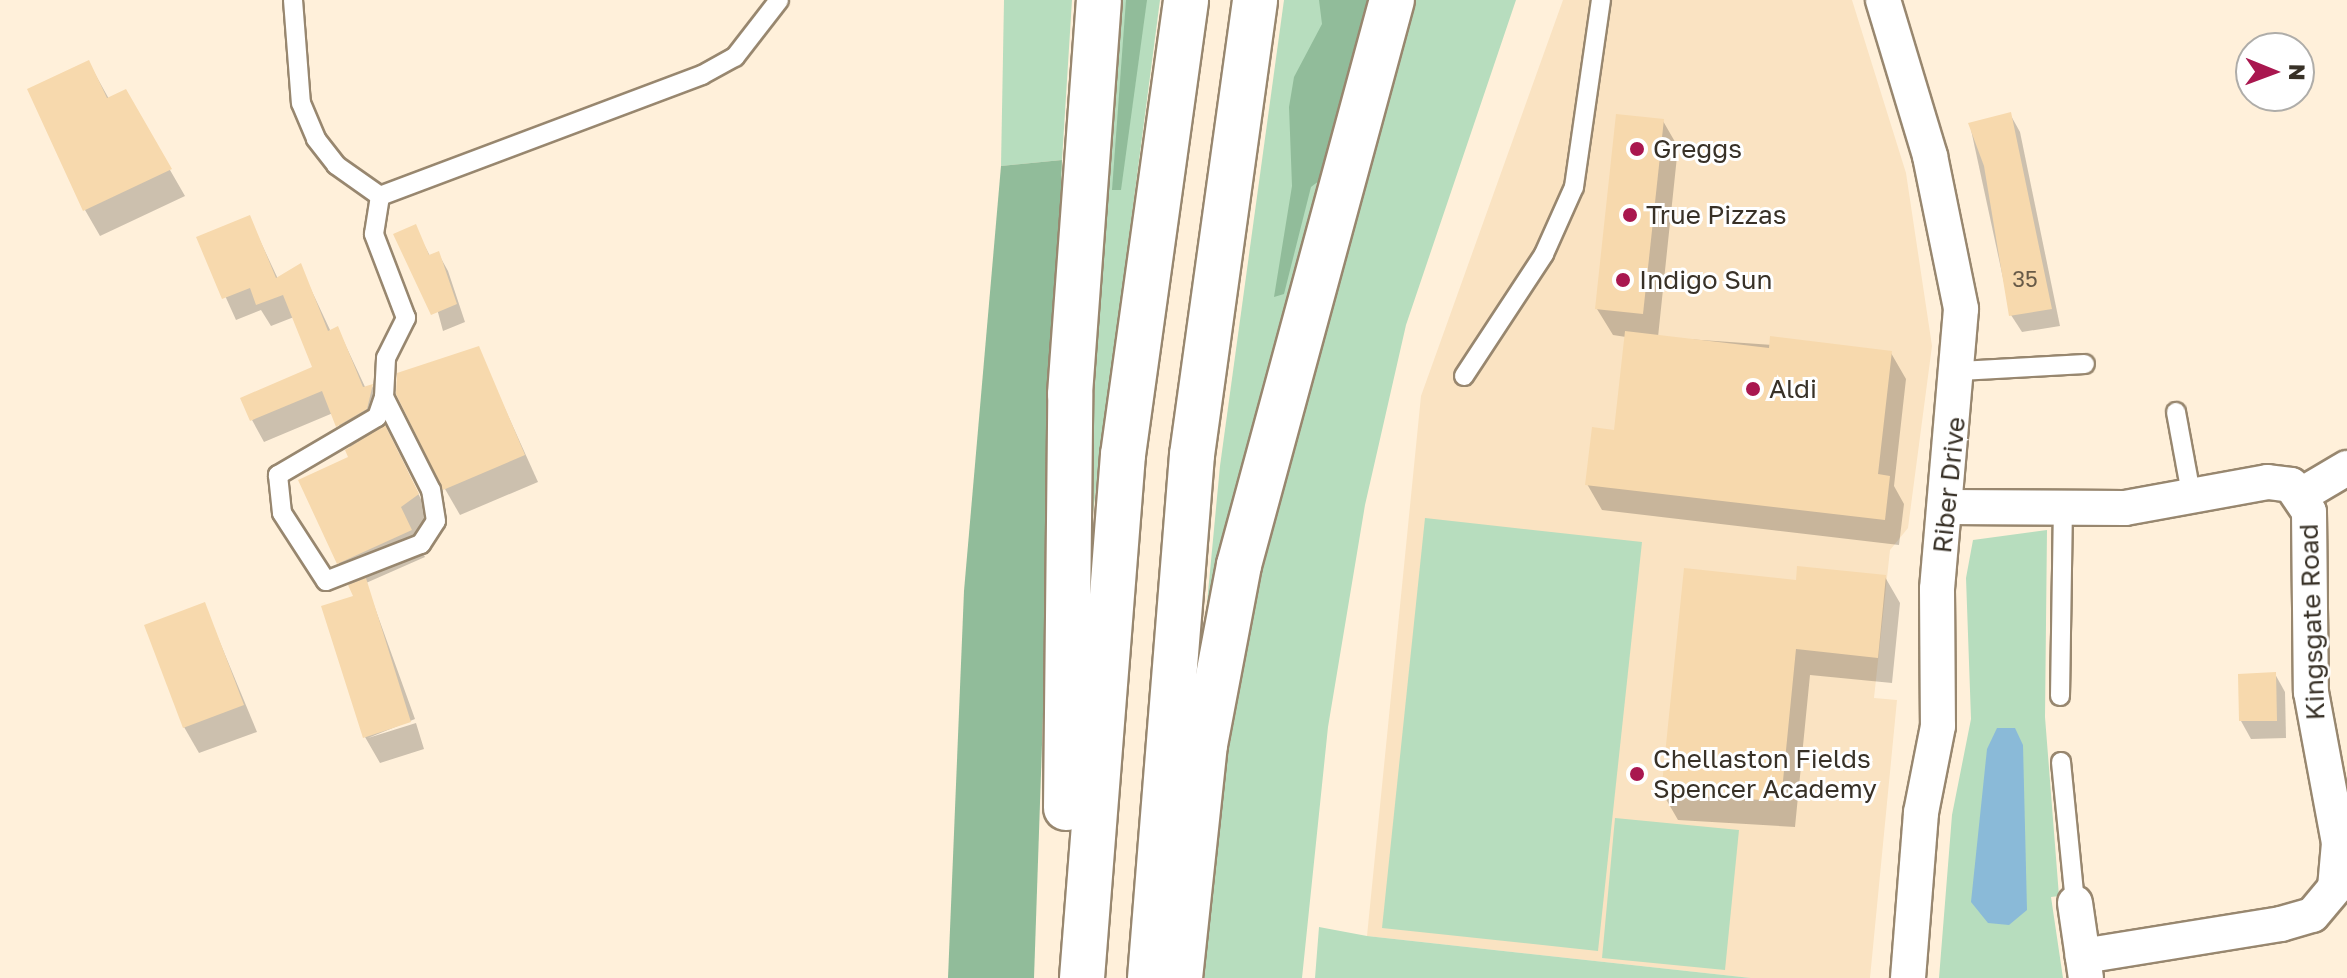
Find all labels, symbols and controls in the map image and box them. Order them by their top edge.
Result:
north arrow [2235,32,2315,112]
text: N [2284,64,2311,81]
place label: Greggs [1653,133,1742,165]
marker: Greggs [1628,140,1646,158]
place label: True Pizzas [1646,199,1786,231]
marker: True Pizzas [1621,206,1639,224]
place label: Indigo Sun [1639,264,1773,296]
house number: 35 [2012,266,2038,292]
marker: Indigo Sun [1614,271,1632,289]
place label: Aldi [1769,373,1817,405]
marker: Aldi [1744,380,1762,398]
street label: Riber Drive [1926,415,1972,555]
street label: Kingsgate Road [2293,523,2331,721]
place label: Chellaston Fields Spencer Academy [1653,743,1877,804]
marker: Chellaston Fields Spencer Academy [1628,765,1646,783]

